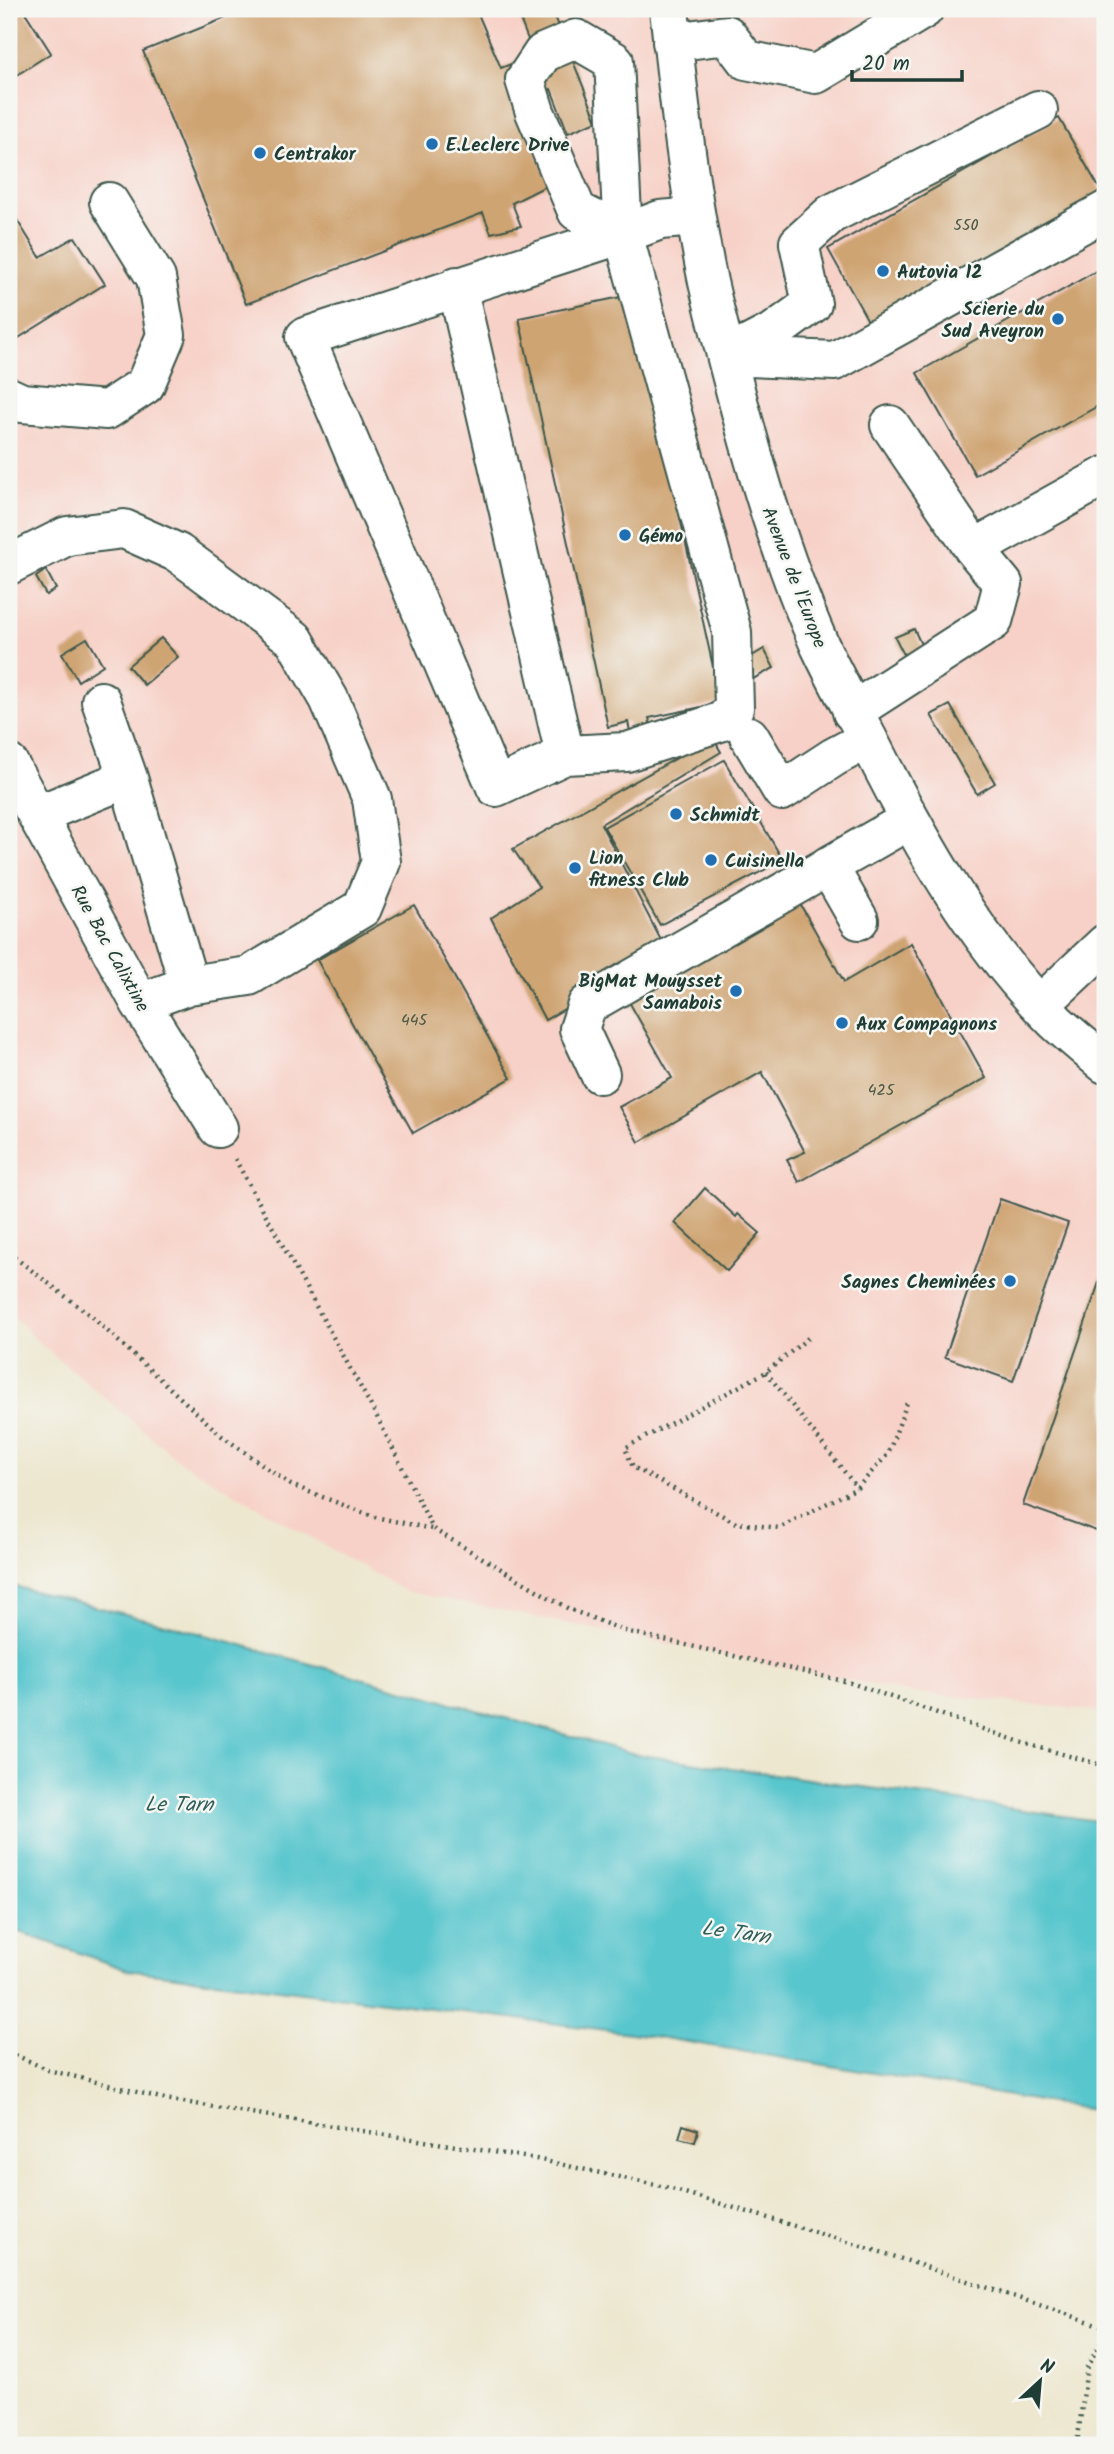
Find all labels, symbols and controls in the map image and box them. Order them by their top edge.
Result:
scale bar [852,38,962,82]
text: 20 m [862,48,910,81]
place label: E.Leclerc Drive [446,131,569,161]
marker: E.Leclerc Drive [424,136,440,152]
place label: Centrakor [274,140,357,170]
marker: Centrakor [252,145,268,161]
house number: 550 [953,213,979,238]
place label: Autovia 12 [897,258,982,288]
marker: Autovia 12 [875,263,891,279]
place label: Scierie du Sud Aveyron [942,295,1045,347]
marker: Scierie du Sud Aveyron [1050,311,1066,327]
street label: Avenue de l'Europe [752,503,834,653]
place label: Gémo [639,522,684,552]
marker: Gémo [617,527,633,543]
place label: Schmidt [690,801,760,831]
marker: Schmidt [668,806,684,822]
place label: Lion fitness Club [588,844,689,896]
place label: Cuisinella [725,847,805,877]
marker: Cuisinella [703,852,719,868]
marker: Lion fitness Club [567,860,583,876]
street label: Rue Bac Calixtine [62,880,157,1019]
place label: BigMat Mouysset Samabois [578,967,722,1019]
marker: BigMat Mouysset Samabois [728,983,744,999]
house number: 445 [401,1008,429,1033]
place label: Aux Compagnons [856,1010,997,1040]
marker: Aux Compagnons [834,1015,850,1031]
house number: 425 [868,1078,896,1103]
place label: Sagnes Cheminées [841,1268,996,1298]
marker: Sagnes Cheminées [1002,1273,1018,1289]
water label: Le Tarn [145,1789,215,1822]
water label: Le Tarn [700,1912,774,1955]
north arrow [1006,2346,1076,2416]
text: N [1035,2351,1059,2384]

